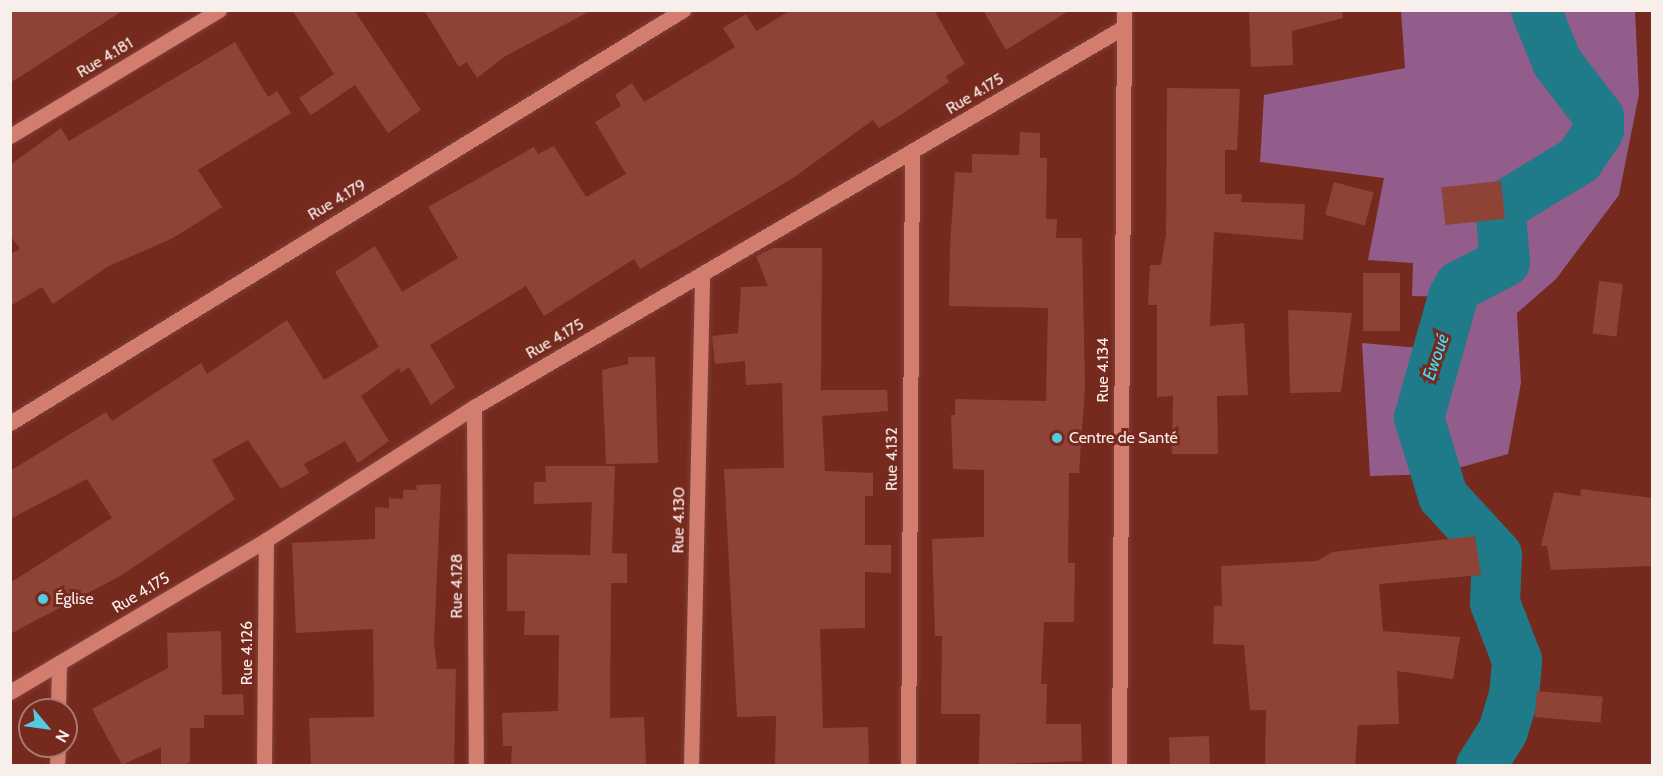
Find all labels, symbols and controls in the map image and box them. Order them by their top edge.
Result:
street label: Rue 4.181 [74,34,136,82]
street label: Rue 4.175 [943,69,1007,119]
street label: Rue 4.179 [305,175,369,225]
street label: Rue 4.175 [523,315,587,363]
water label: Ewoué [1418,331,1454,383]
street label: Rue 4.134 [1093,338,1113,402]
street label: Rue 4.132 [882,427,902,491]
place label: Centre de Santé [1069,428,1178,448]
marker: Centre de Santé [1050,431,1064,445]
street label: Rue 4.130 [669,486,689,554]
street label: Rue 4.128 [447,553,467,619]
street label: Rue 4.175 [109,568,173,618]
place label: Église [55,589,94,609]
marker: Église [36,592,50,606]
street label: Rue 4.126 [237,621,257,685]
north arrow [18,698,78,758]
text: N [51,726,73,746]

